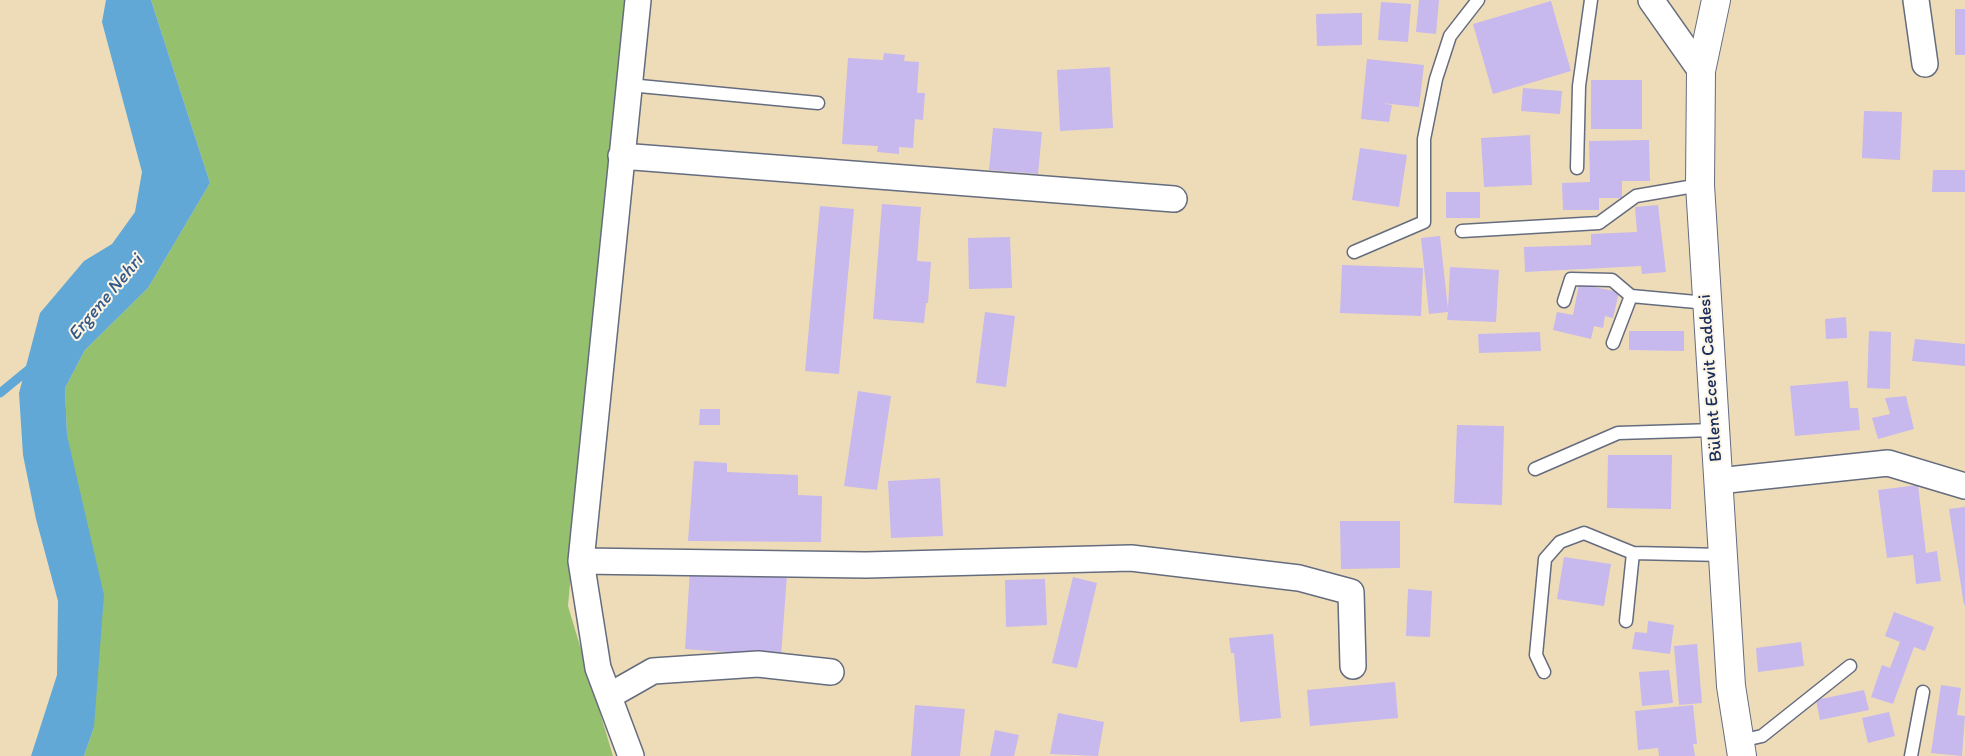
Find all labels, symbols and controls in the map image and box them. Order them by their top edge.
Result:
water label: Ergene Nehri [64,251,148,345]
street label: Bülent Ecevit Caddesi [1694,293,1728,463]

